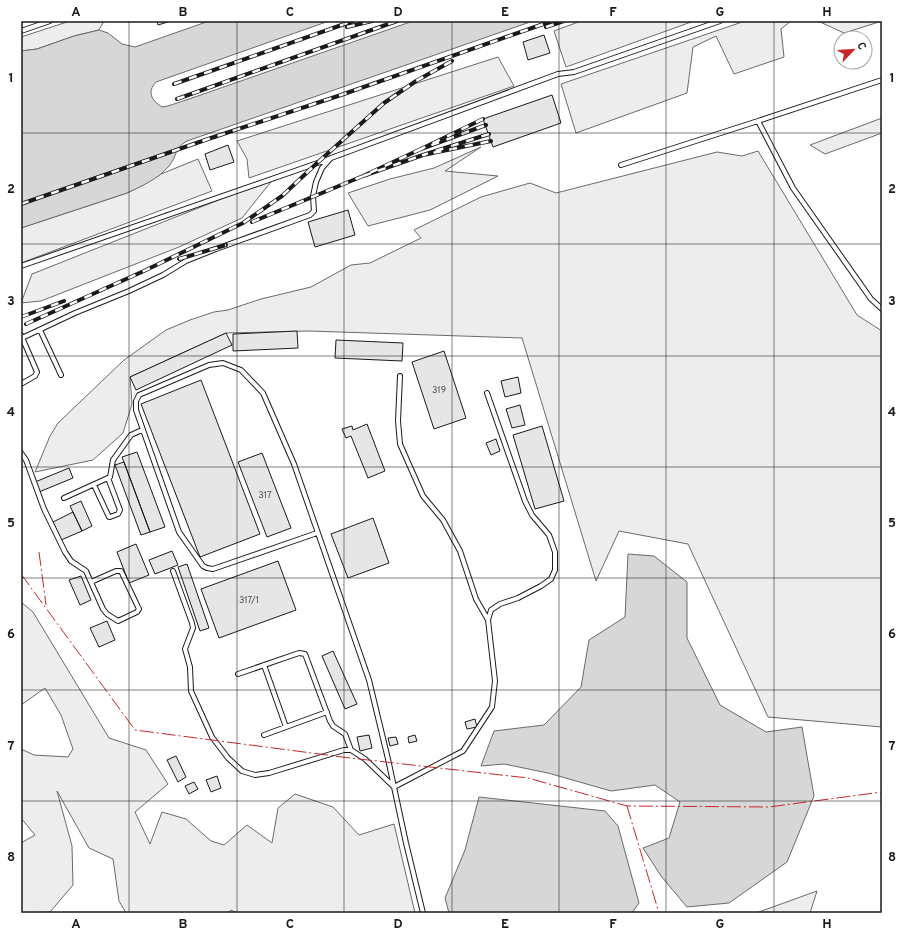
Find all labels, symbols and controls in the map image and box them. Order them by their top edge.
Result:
text: A [71,5,81,21]
text: B [179,5,188,21]
text: C [286,5,294,21]
text: D [393,5,403,21]
text: E [501,5,509,21]
text: F [609,5,617,21]
text: G [716,5,725,21]
text: H [822,5,832,21]
north arrow [833,30,873,70]
text: С [853,40,869,52]
text: 1 [8,71,14,87]
text: 1 [889,71,895,87]
text: 2 [7,182,15,198]
text: 2 [888,182,896,198]
text: 3 [7,294,15,310]
text: 3 [888,294,896,310]
house number: 319 [432,385,446,396]
text: 4 [7,405,15,421]
text: 4 [888,405,896,421]
house number: 317 [258,490,272,501]
text: 5 [7,516,15,532]
text: 5 [888,516,896,532]
house number: 317/1 [239,595,259,606]
text: 6 [7,627,15,643]
text: 6 [888,627,896,643]
text: 7 [8,739,15,755]
text: 7 [889,739,896,755]
text: 8 [7,850,15,866]
text: 8 [888,850,896,866]
text: A [71,917,81,933]
text: B [179,917,188,933]
text: C [286,917,294,933]
text: D [393,917,403,933]
text: E [501,917,509,933]
text: F [609,917,617,933]
text: G [716,917,725,933]
text: H [822,917,832,933]

